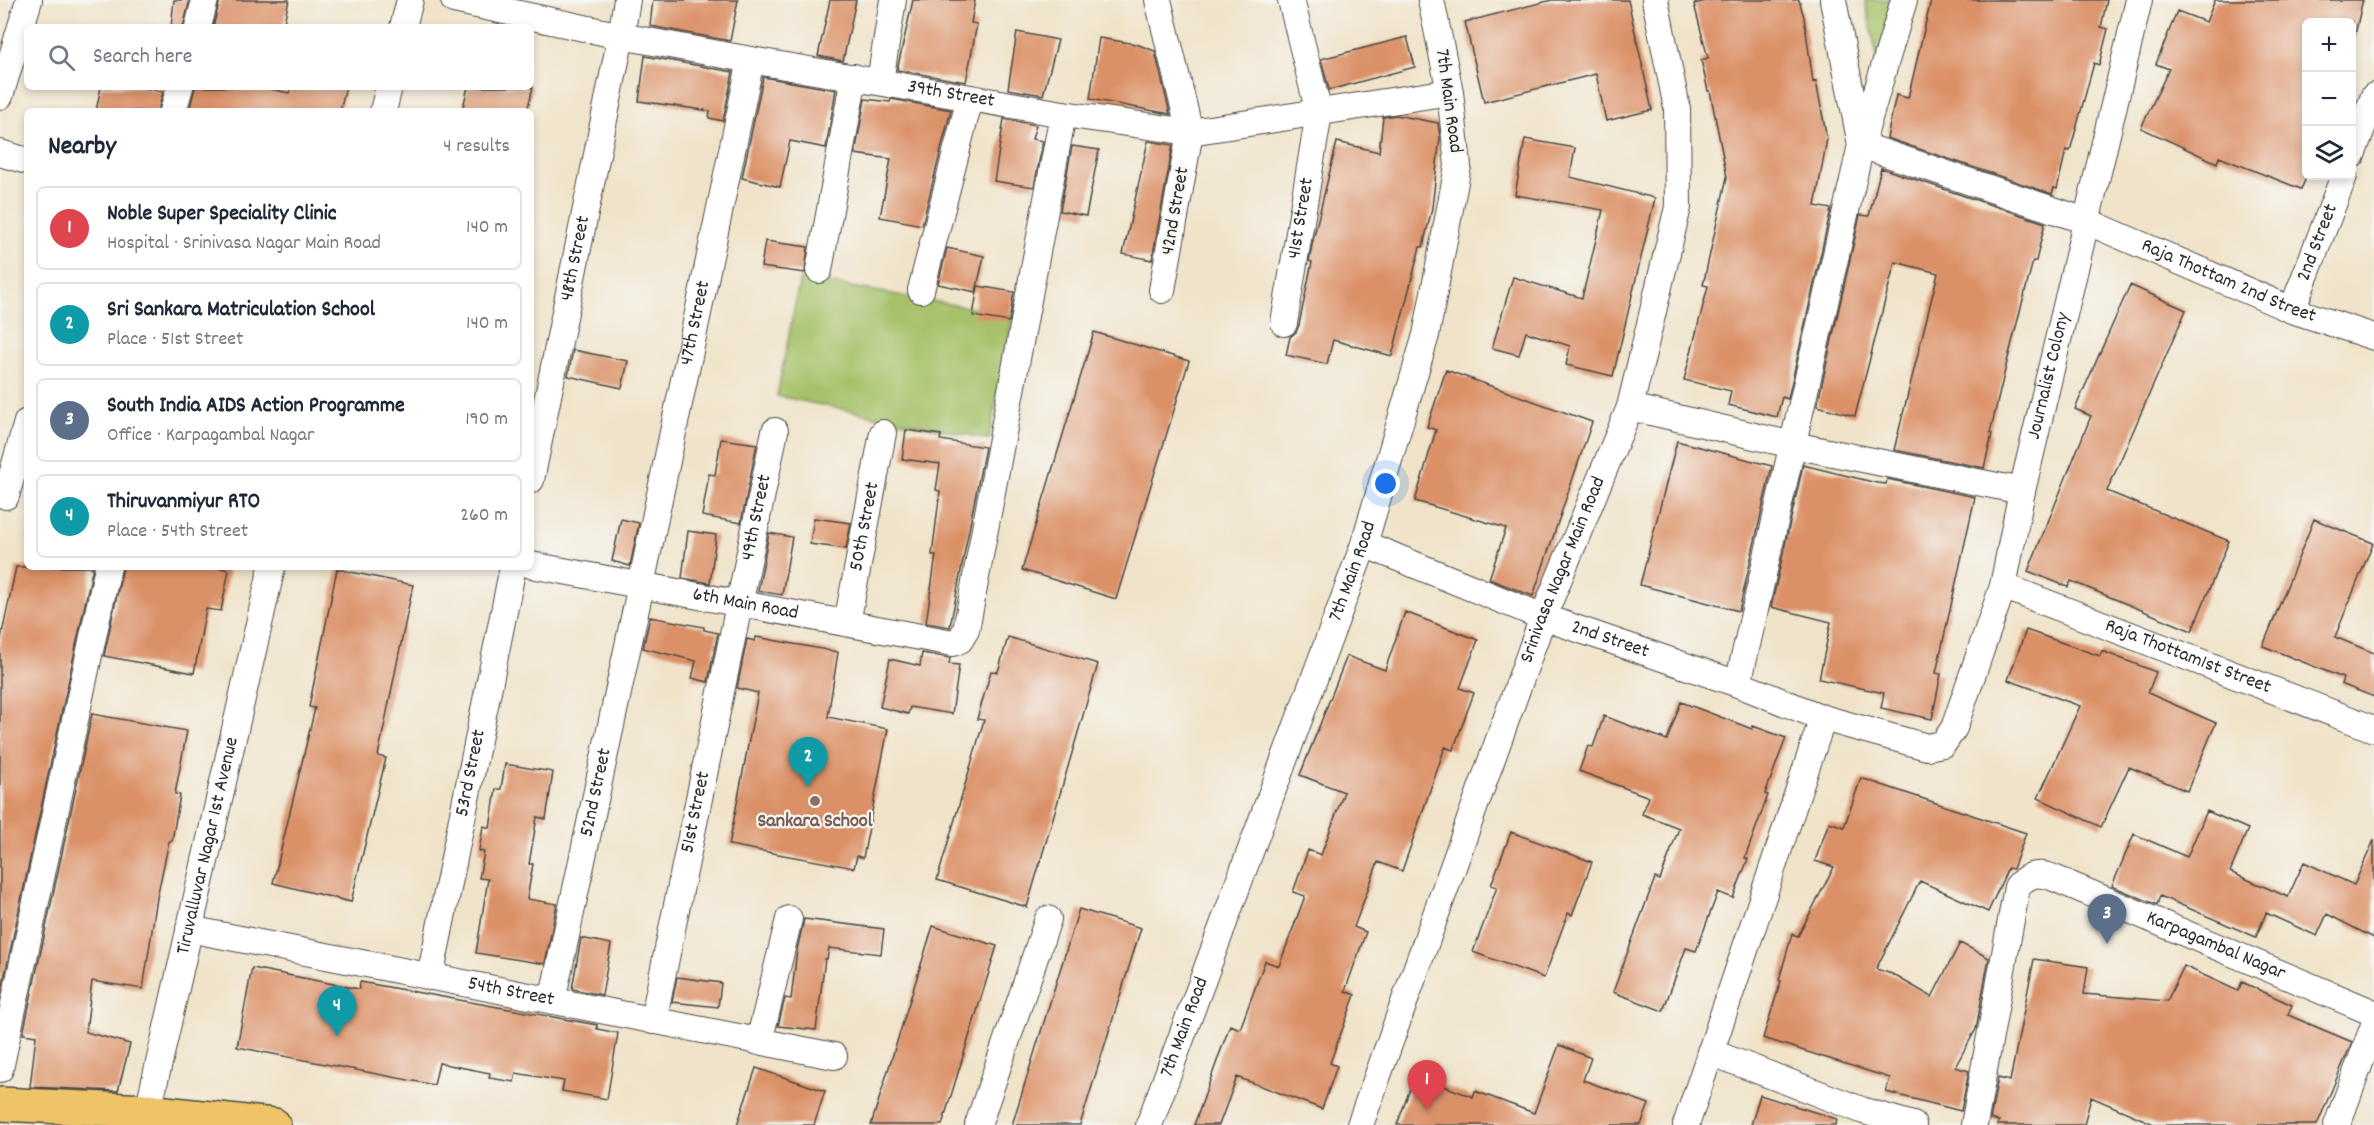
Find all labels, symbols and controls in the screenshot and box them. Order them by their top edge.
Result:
map controls [2302,18,2356,180]
button: + [2302,18,2356,72]
search box [24,24,534,90]
icon: search [45,41,78,74]
text: Search here [93,42,192,73]
street label: 7th Main Road [1427,47,1469,155]
button: − [2302,72,2356,126]
street label: 39th Street [905,73,997,116]
button: layers [2302,126,2356,180]
text: Nearby [48,129,116,166]
text: 4 results [443,133,510,161]
street label: 42nd Street [1154,165,1198,257]
street label: 41st Street [1281,176,1322,261]
text: Noble Super Speciality Clinic [107,199,337,230]
street label: 2nd Street [2290,200,2346,286]
text: 1 [67,214,72,242]
text: 140 m [466,214,508,242]
street label: 48th Street [554,214,598,304]
text: Hospital · Srinivasa Nagar Main Road [107,230,381,258]
street label: Raja Thottam 2nd Street [2136,232,2319,331]
street label: 47th Street [673,278,718,368]
text: Sri Sankara Matriculation School [107,295,375,326]
street label: Journalist Colony [2021,309,2078,442]
text: 2 [65,310,74,338]
text: 140 m [466,310,508,338]
text: Place · 51st Street [107,326,243,354]
text: South India AIDS Action Programme [107,391,405,422]
text: 3 [65,406,74,434]
text: 190 m [465,406,508,434]
text: Office · Karpagambal Nagar [107,422,314,450]
your location [1371,469,1400,498]
street label: 49th Street [735,472,780,563]
street label: Srinivasa Nagar Main Road [1513,473,1613,667]
street label: 50th Street [843,480,887,574]
text: Thiruvanmiyur RTO [107,487,260,518]
text: 4 [65,502,74,530]
text: 260 m [460,502,508,530]
text: Place · 54th Street [107,518,248,546]
street label: 7th Main Road [1322,518,1384,626]
street label: 6th Main Road [690,581,801,628]
street label: Raja Thottam1st Street [2101,613,2275,702]
street label: 2nd Street [1567,614,1653,666]
street label: 53rd Street [449,727,494,819]
street label: Tiruvalluvar Nagar 1st Avenue [170,734,247,957]
pin: 2 [788,738,828,787]
street label: 52nd Street [573,746,620,840]
street label: 51st Street [674,769,718,856]
marker: Sankara School [808,794,822,808]
place label: Sankara School [758,808,873,836]
pin: 3 [2088,894,2126,944]
street label: Karpagambal Nagar [2142,904,2290,988]
street label: 54th Street [465,970,556,1015]
street label: 7th Main Road [1154,973,1216,1082]
pin: 4 [318,986,356,1036]
pin: 1 [1408,1060,1446,1110]

